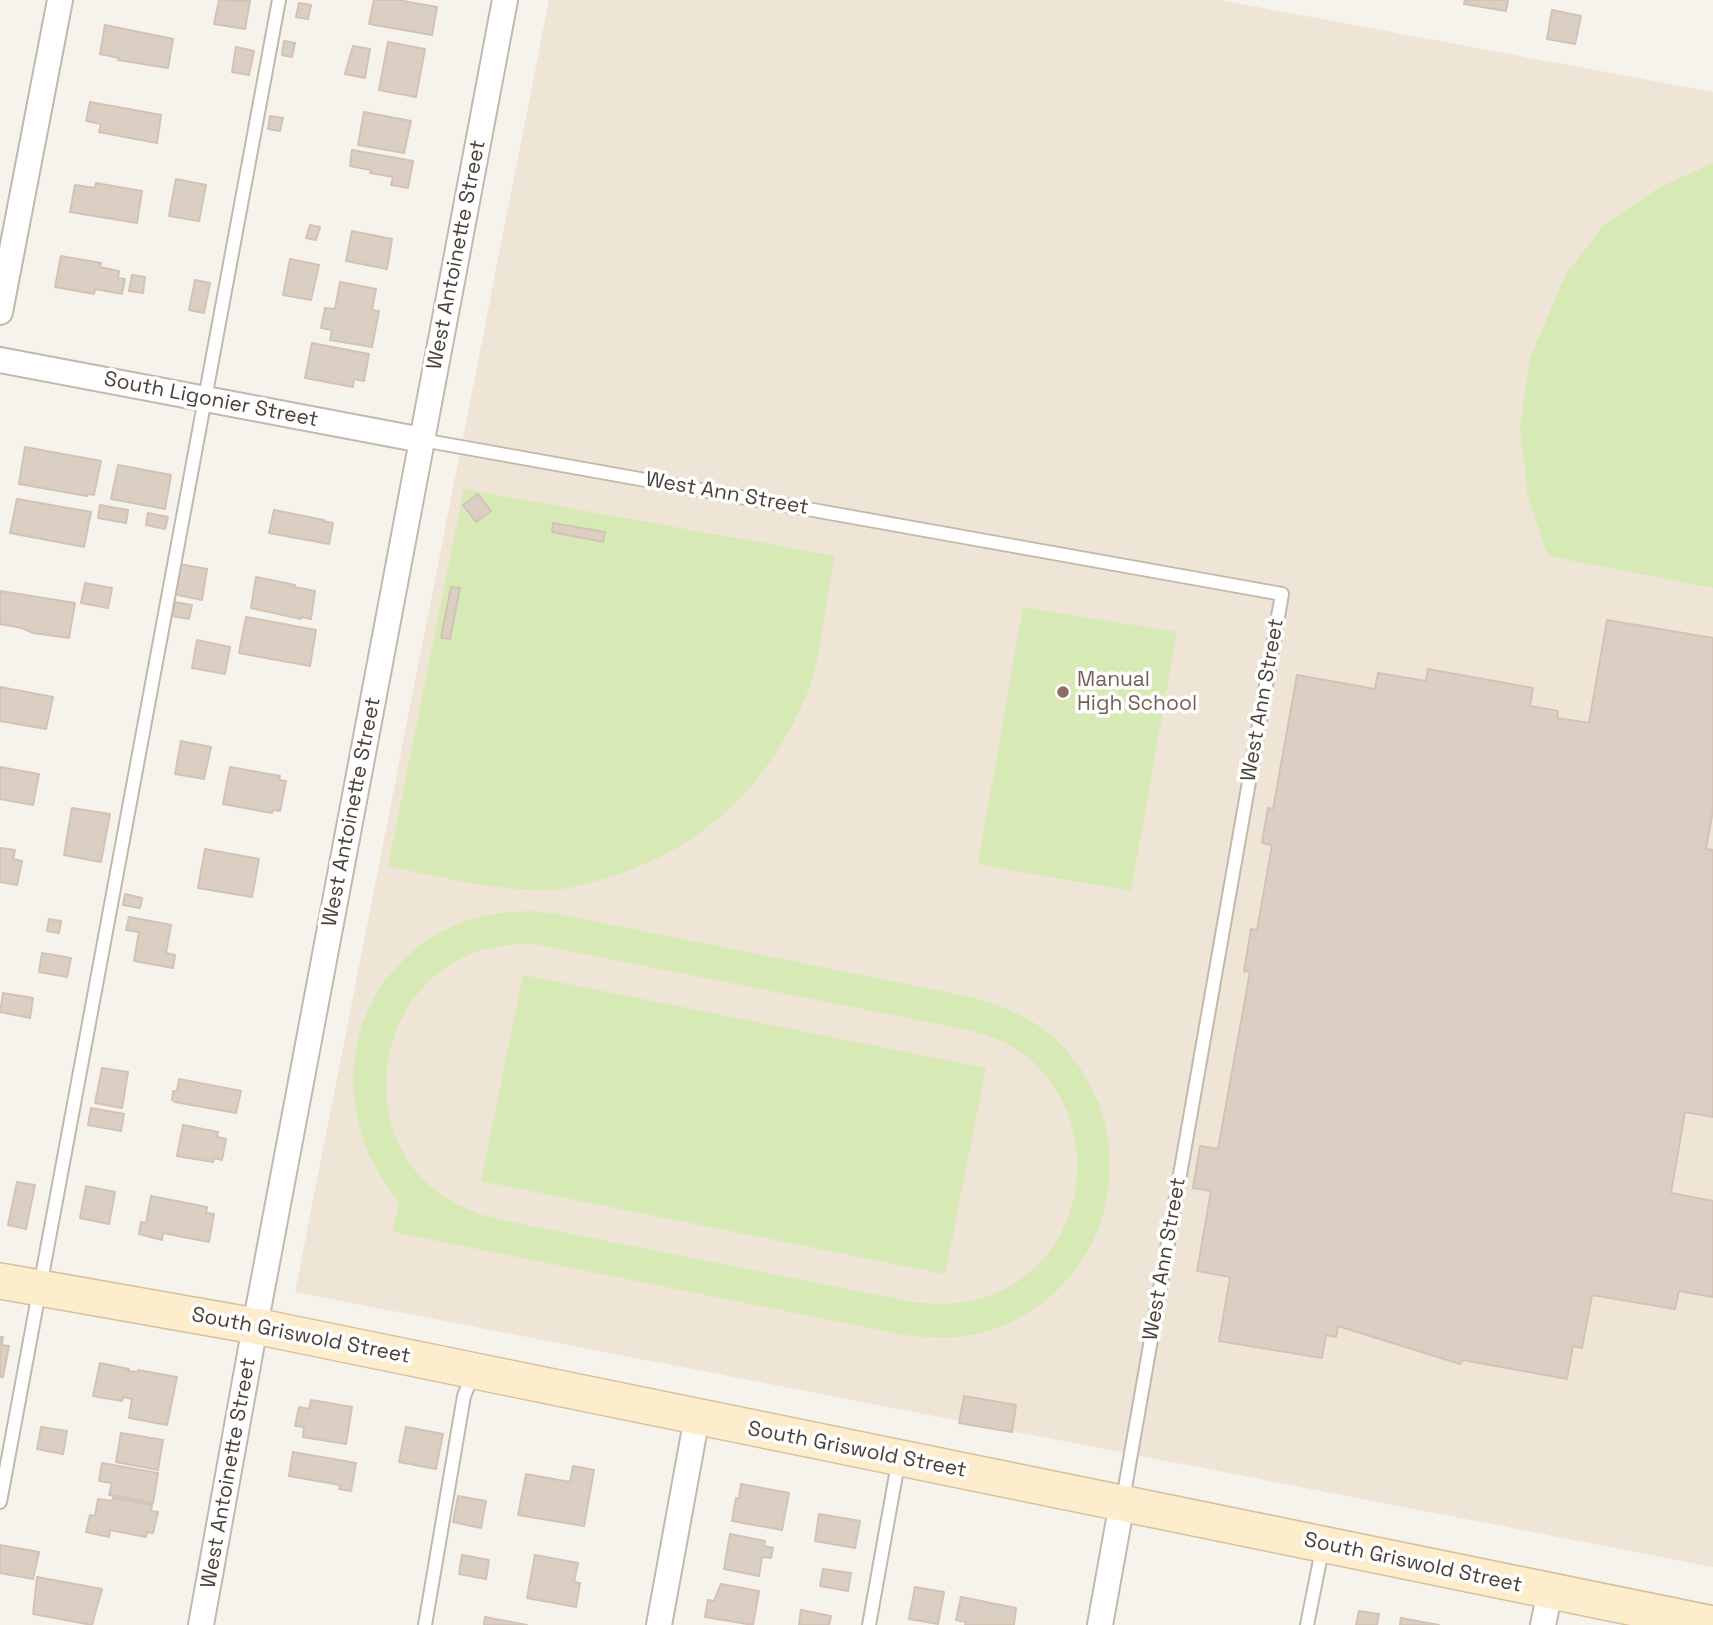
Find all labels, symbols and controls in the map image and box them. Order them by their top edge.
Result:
street label: West Antoinette Street [422,138,492,372]
street label: South Ligonier Street [102,367,320,433]
street label: West Ann Street [644,467,810,521]
street label: West Ann Street [1236,617,1290,783]
place label: Manual High School [1077,667,1197,717]
marker: Manual High School [1055,684,1071,700]
street label: West Antoinette Street [317,695,387,929]
street label: West Ann Street [1138,1176,1192,1342]
street label: South Griswold Street [189,1302,413,1370]
street label: West Antoinette Street [196,1356,262,1590]
street label: South Griswold Street [745,1416,969,1484]
street label: South Griswold Street [1302,1528,1524,1598]

